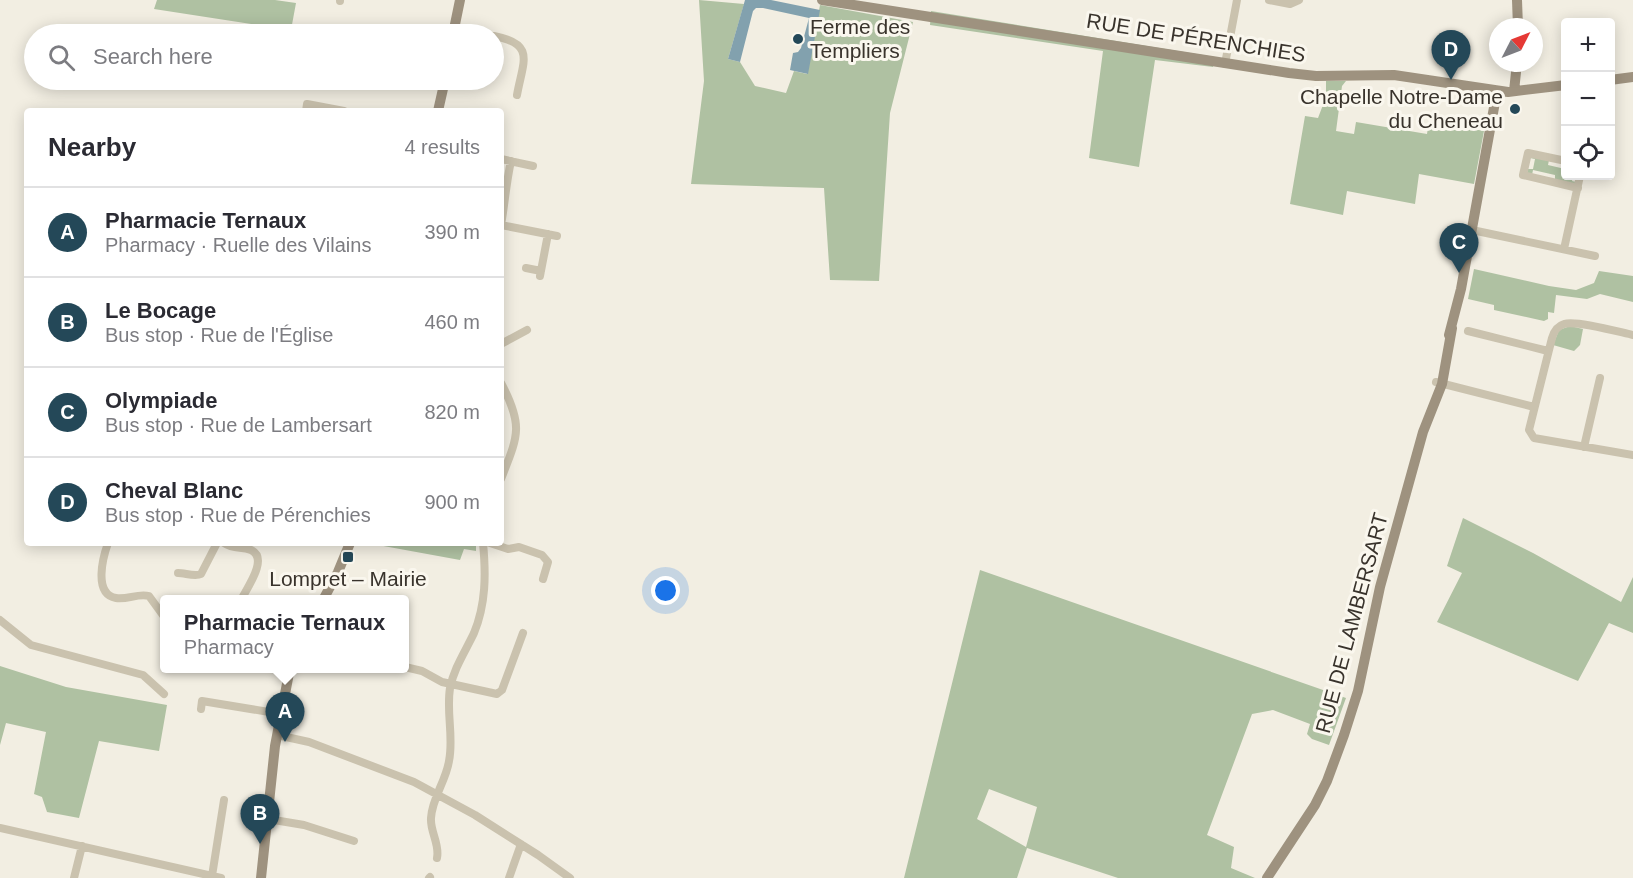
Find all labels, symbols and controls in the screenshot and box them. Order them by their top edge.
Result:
street label: RUE DE PÉRENCHIES [1085,9,1307,66]
place label: Ferme des Templiers [810,15,910,62]
north arrow [1489,18,1543,72]
map controls [1561,18,1615,180]
button: + [1561,18,1615,72]
search box [24,24,504,90]
pin: D [1432,31,1470,80]
marker: Ferme des Templiers [791,32,805,46]
icon: search [45,41,78,74]
text: Search here [93,44,213,69]
button: − [1561,72,1615,126]
place label: Chapelle Notre-Dame du Cheneau [1300,85,1503,132]
marker: Chapelle Notre-Dame du Cheneau [1508,102,1522,116]
button: locate [1561,126,1615,180]
text: Nearby [48,132,136,162]
text: 4 results [404,136,480,158]
text: Pharmacie Ternaux [105,208,306,233]
text: A [60,221,75,243]
text: 390 m [424,221,480,243]
pin: C [1440,224,1478,273]
text: Pharmacy · Ruelle des Vilains [105,234,371,256]
text: Le Bocage [105,298,216,323]
text: B [60,311,75,333]
text: 460 m [424,311,480,333]
text: Bus stop · Rue de l'Église [105,324,333,346]
text: Olympiade [105,388,217,413]
text: C [60,401,75,423]
text: 820 m [424,401,480,423]
text: Bus stop · Rue de Lambersart [105,414,372,436]
text: Cheval Blanc [105,478,243,503]
text: D [60,491,75,513]
text: 900 m [424,491,480,513]
text: Bus stop · Rue de Pérenchies [105,504,371,526]
street label: RUE DE LAMBERSART [1311,510,1392,736]
marker: Lompret – Mairie [341,550,355,564]
place label: Lompret – Mairie [269,567,427,590]
your location [651,576,680,605]
popup [160,595,409,673]
text: Pharmacie Ternaux [184,610,385,635]
text: Pharmacy [184,636,274,658]
pin: A [266,692,304,742]
pin: B [240,794,280,844]

